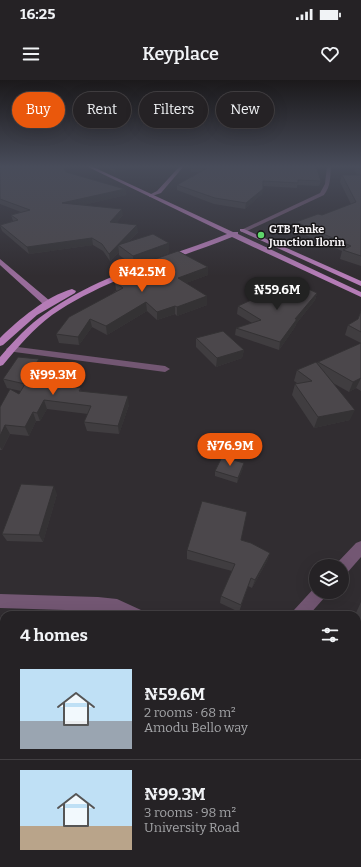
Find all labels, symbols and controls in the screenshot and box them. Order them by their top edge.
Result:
text: 16:25 [20,5,56,23]
icon: menu [20,43,42,65]
text: Keyplace [142,43,219,65]
icon: heart [319,43,341,65]
chip: Buy [12,92,65,128]
chip: Rent [73,92,131,128]
chip: Filters [139,92,208,128]
chip: New [216,92,274,128]
place label: GTB Tanke Junction Ilorin [268,223,345,249]
marker: GTB Tanke Junction Ilorin [256,230,266,240]
pin: ₦42.5M [109,259,175,293]
text: ₦42.5M [118,264,166,279]
pin: ₦59.6M [244,277,310,311]
text: ₦59.6M [254,282,300,297]
pin: ₦99.3M [20,362,86,396]
text: ₦99.3M [29,367,77,382]
pin: ₦76.9M [197,433,263,467]
text: ₦76.9M [206,438,254,453]
map controls [309,559,349,599]
button: layers [309,559,349,599]
icon: filters [319,624,341,646]
text: 4 homes [20,625,88,646]
text: ₦59.6M [144,684,205,705]
icon: home [52,685,100,733]
text: 2 rooms · 68 m² [144,705,236,720]
text: Amodu Bello way [144,720,248,735]
text: ₦99.3M [144,784,206,805]
icon: home [52,786,100,834]
text: 3 rooms · 98 m² [144,805,236,820]
text: University Road [144,820,240,835]

